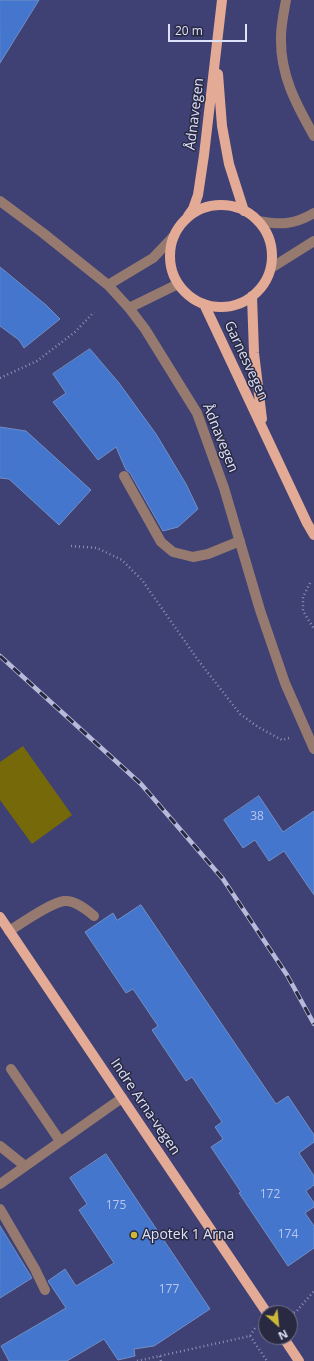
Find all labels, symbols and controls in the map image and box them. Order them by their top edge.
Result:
scale bar [170,16,249,42]
text: 20 m [175,22,203,39]
street label: Ådnavegen [182,77,208,151]
street label: Garnesvegen [220,319,272,403]
street label: Ådnavegen [199,401,241,475]
house number: 38 [250,810,264,824]
street label: Indre Arna-vegen [107,1056,183,1158]
house number: 172 [260,1188,280,1202]
house number: 175 [106,1199,126,1213]
place label: Apotek 1 Arna [142,1227,234,1243]
house number: 174 [278,1228,298,1242]
marker: Apotek 1 Arna [129,1230,139,1240]
house number: 177 [159,1283,179,1297]
north arrow [258,1305,298,1345]
text: N [276,1327,291,1344]

